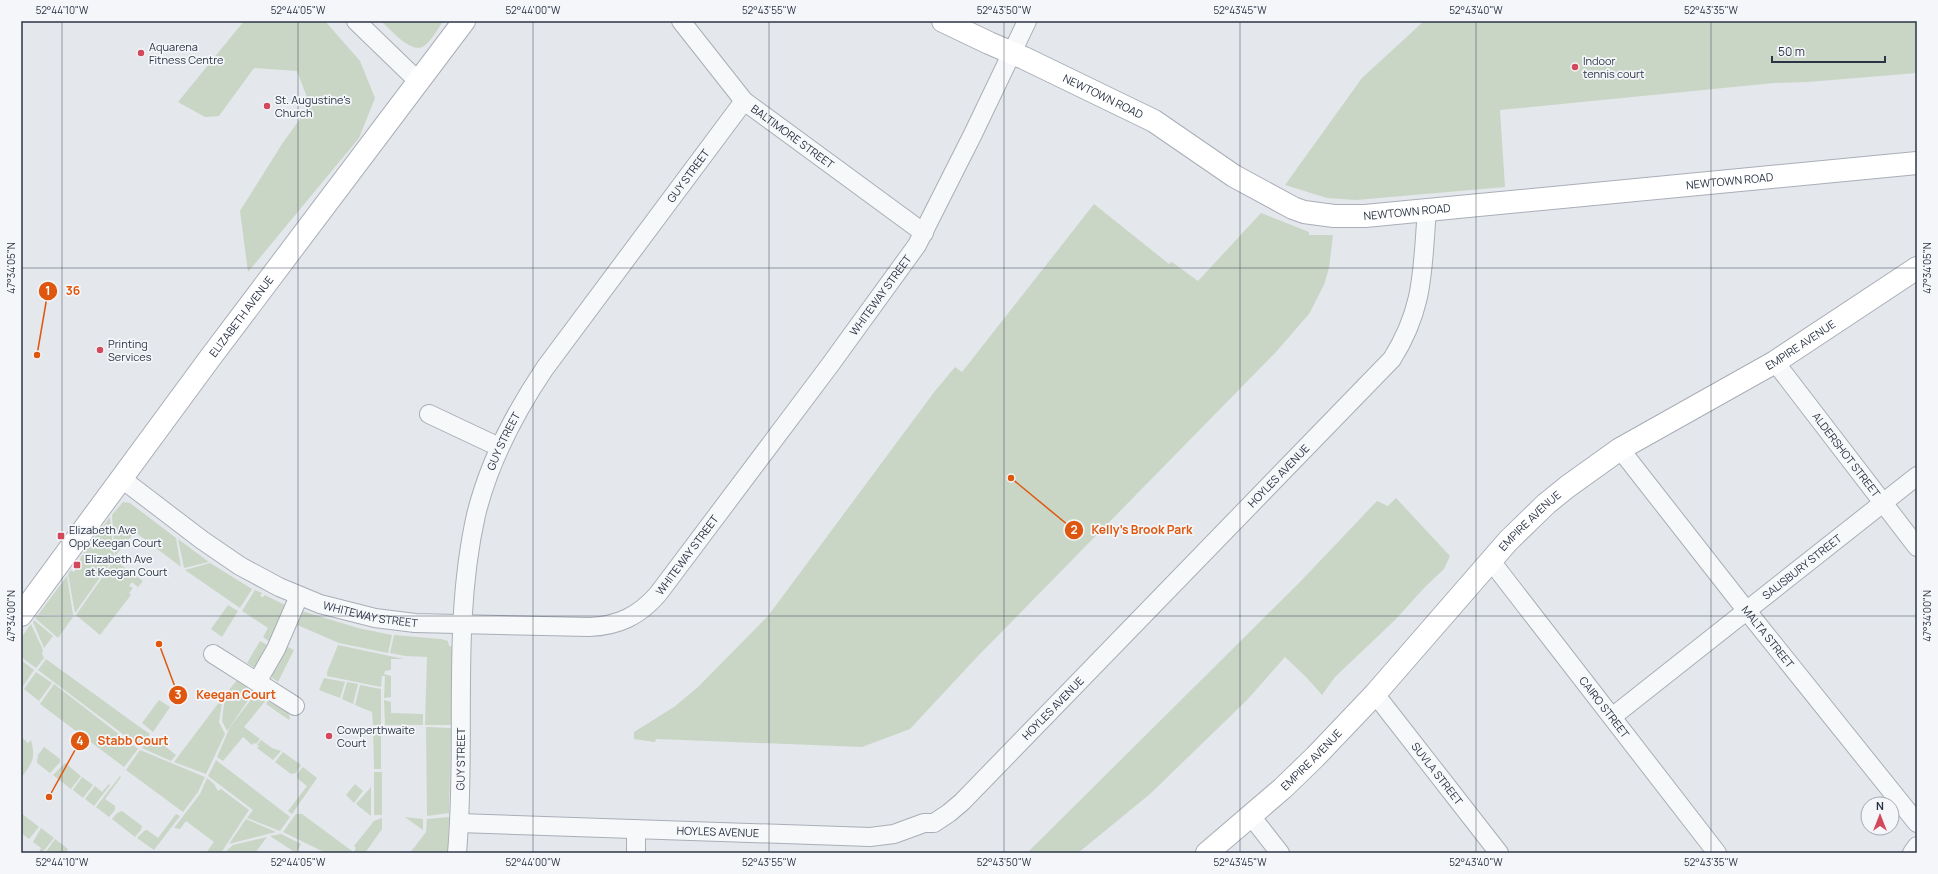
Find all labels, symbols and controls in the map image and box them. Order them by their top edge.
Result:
text: 52°44'10"W [36,3,89,17]
text: 52°44'05"W [271,3,326,17]
text: 52°44'00"W [506,3,561,17]
text: 52°43'55"W [742,3,797,17]
text: 52°43'50"W [977,3,1032,17]
text: 52°43'45"W [1214,3,1267,17]
text: 52°43'40"W [1449,3,1503,17]
text: 52°43'35"W [1684,3,1739,17]
scale bar [1772,38,1885,64]
place label: Aquarena Fitness Centre [149,39,224,67]
text: 50 m [1778,43,1805,60]
marker: Aquarena Fitness Centre [136,48,146,58]
place label: Indoor tennis court [1583,53,1644,81]
marker: Indoor tennis court [1570,62,1580,72]
street label: NEWTOWN ROAD [1061,70,1146,122]
place label: St. Augustine's Church [275,92,351,120]
marker: St. Augustine's Church [262,101,272,111]
street label: BALTIMORE STREET [748,101,838,172]
street label: GUY STREET [663,146,713,205]
street label: NEWTOWN ROAD [1685,169,1774,192]
street label: NEWTOWN ROAD [1363,200,1451,223]
text: 47°34'05"N [4,242,18,294]
text: 47°34'05"N [1920,242,1934,294]
street label: WHITEWAY STREET [846,251,915,338]
street label: ELIZABETH AVENUE [205,272,276,360]
callout: 36 [38,279,89,303]
text: 1 [45,282,51,299]
text: 36 [66,282,80,299]
street label: EMPIRE AVENUE [1763,316,1838,373]
place label: Printing Services [108,336,152,364]
marker: Printing Services [95,345,105,355]
street label: GUY STREET [483,409,524,472]
street label: ALDERSHOT STREET [1809,409,1884,500]
street label: HOYLES AVENUE [1244,441,1312,510]
street label: EMPIRE AVENUE [1495,487,1564,554]
street label: WHITEWAY STREET [652,511,722,598]
callout: Kelly's Brook Park [1064,518,1201,542]
text: 2 [1070,521,1078,538]
text: Kelly's Brook Park [1092,521,1193,538]
place label: Elizabeth Ave Opp Keegan Court [69,522,162,550]
street label: SALISBURY STREET [1759,530,1845,603]
marker: Elizabeth Ave Opp Keegan Court [56,531,66,541]
place label: Elizabeth Ave at Keegan Court [85,551,167,579]
marker: Elizabeth Ave at Keegan Court [72,560,82,570]
text: 47°34'00"N [4,590,18,642]
text: 47°34'00"N [1920,590,1934,642]
street label: WHITEWAY STREET [322,597,419,630]
street label: MALTA STREET [1739,602,1798,671]
street label: HOYLES AVENUE [1018,673,1087,743]
street label: CAIRO STREET [1576,673,1633,741]
callout: Keegan Court [168,683,284,707]
text: 3 [175,686,182,703]
text: Keegan Court [196,686,276,703]
place label: Cowperthwaite Court [337,722,415,750]
street label: EMPIRE AVENUE [1277,726,1345,793]
street label: GUY STREET [452,727,468,791]
callout: Stabb Court [70,729,177,753]
marker: Cowperthwaite Court [324,731,334,741]
text: 4 [76,732,84,749]
text: Stabb Court [98,732,168,749]
street label: SUVLA STREET [1408,739,1467,808]
north arrow [1860,796,1900,836]
text: N [1876,798,1884,813]
street label: HOYLES AVENUE [676,822,759,840]
text: 52°44'10"W [36,855,89,869]
text: 52°44'05"W [271,855,326,869]
text: 52°44'00"W [506,855,561,869]
text: 52°43'55"W [742,855,797,869]
text: 52°43'50"W [977,855,1032,869]
text: 52°43'45"W [1214,855,1267,869]
text: 52°43'40"W [1449,855,1503,869]
text: 52°43'35"W [1684,855,1739,869]

